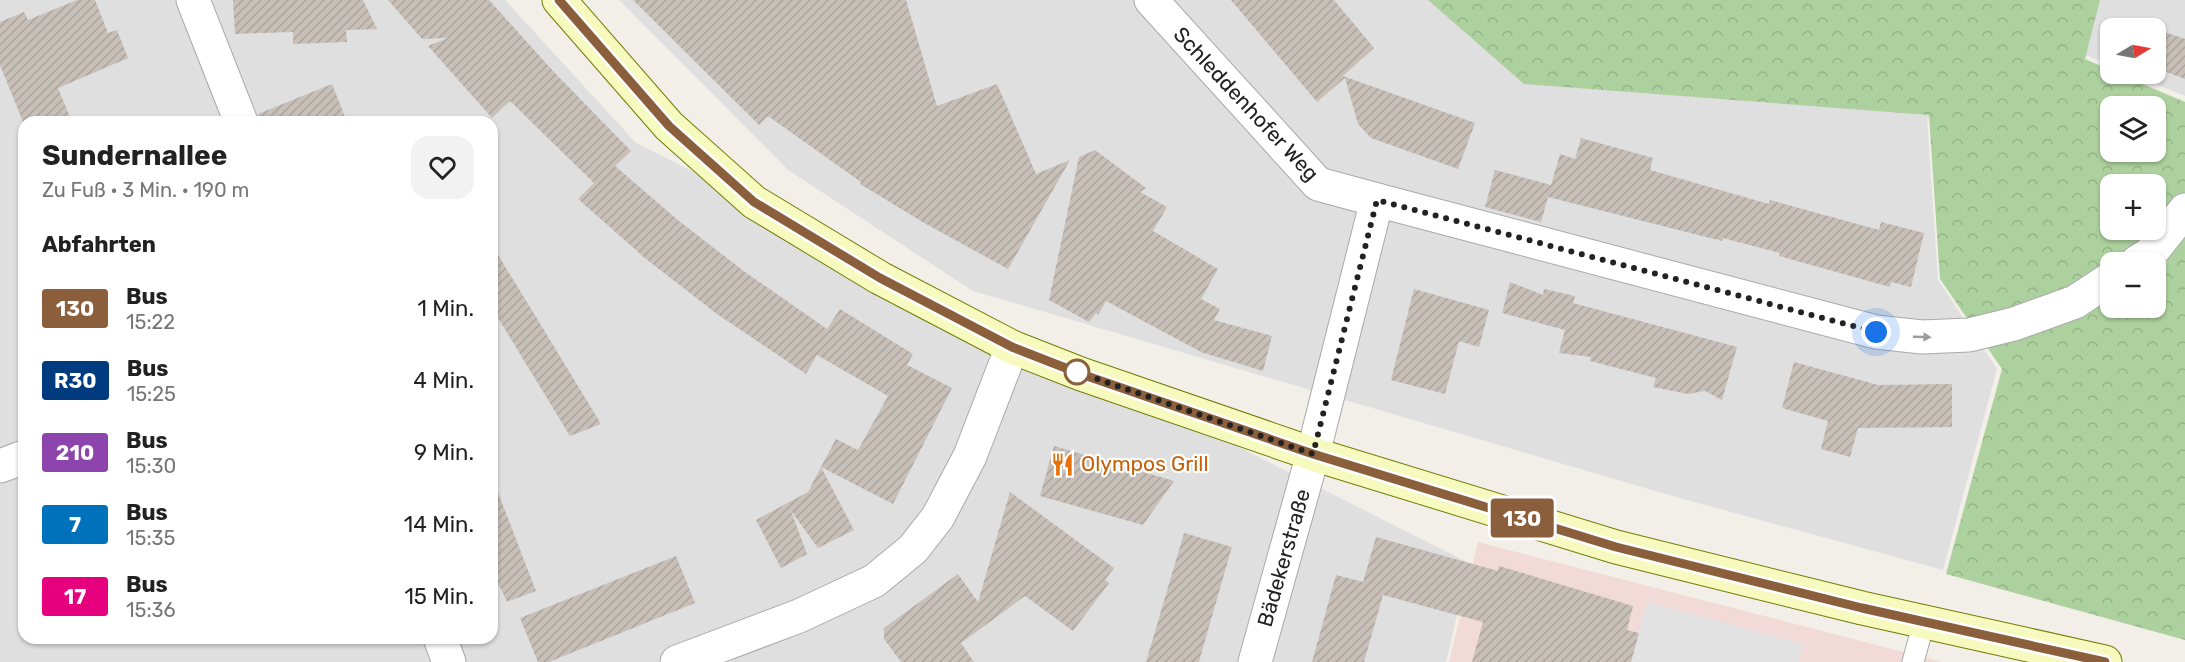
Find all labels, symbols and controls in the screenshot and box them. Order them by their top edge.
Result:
north arrow [2100,18,2166,84]
map controls [2100,18,2166,318]
street label: Schleddenhofer Weg [1169,22,1324,186]
button: layers [2100,96,2166,162]
button: heart [411,136,474,199]
text: Sundernallee [42,139,227,172]
button: + [2100,174,2166,240]
text: Zu Fuß · 3 Min. · 190 m [42,178,249,202]
text: Abfahrten [42,231,156,258]
button: − [2100,252,2166,318]
text: Bus [126,283,168,310]
text: 1 Min. [418,295,474,322]
text: 130 [56,296,94,321]
text: 15:22 [126,310,175,334]
your location [1861,317,1891,347]
one-way arrow [1912,332,1931,341]
text: Bus [127,355,168,382]
unlabelled marker [1064,359,1090,385]
text: 4 Min. [413,367,474,394]
text: R30 [54,368,97,393]
text: 15:25 [127,382,176,406]
text: Bus [126,427,168,454]
text: 9 Min. [414,439,474,466]
text: 210 [56,440,94,465]
restaurant icon: Olympos Grill [1050,451,1076,477]
place label: Olympos Grill [1081,451,1209,476]
text: 15:30 [126,454,176,478]
street label: Bädekerstraße [1252,486,1315,630]
line badge: 130 [1488,498,1556,538]
text: Bus [126,499,168,526]
text: 130 [1503,506,1541,531]
text: 14 Min. [404,511,474,538]
text: 7 [69,512,81,537]
text: 15:35 [126,526,175,550]
text: Bus [126,571,168,598]
text: 15 Min. [404,583,474,610]
text: 17 [64,584,86,609]
text: 15:36 [126,598,176,622]

